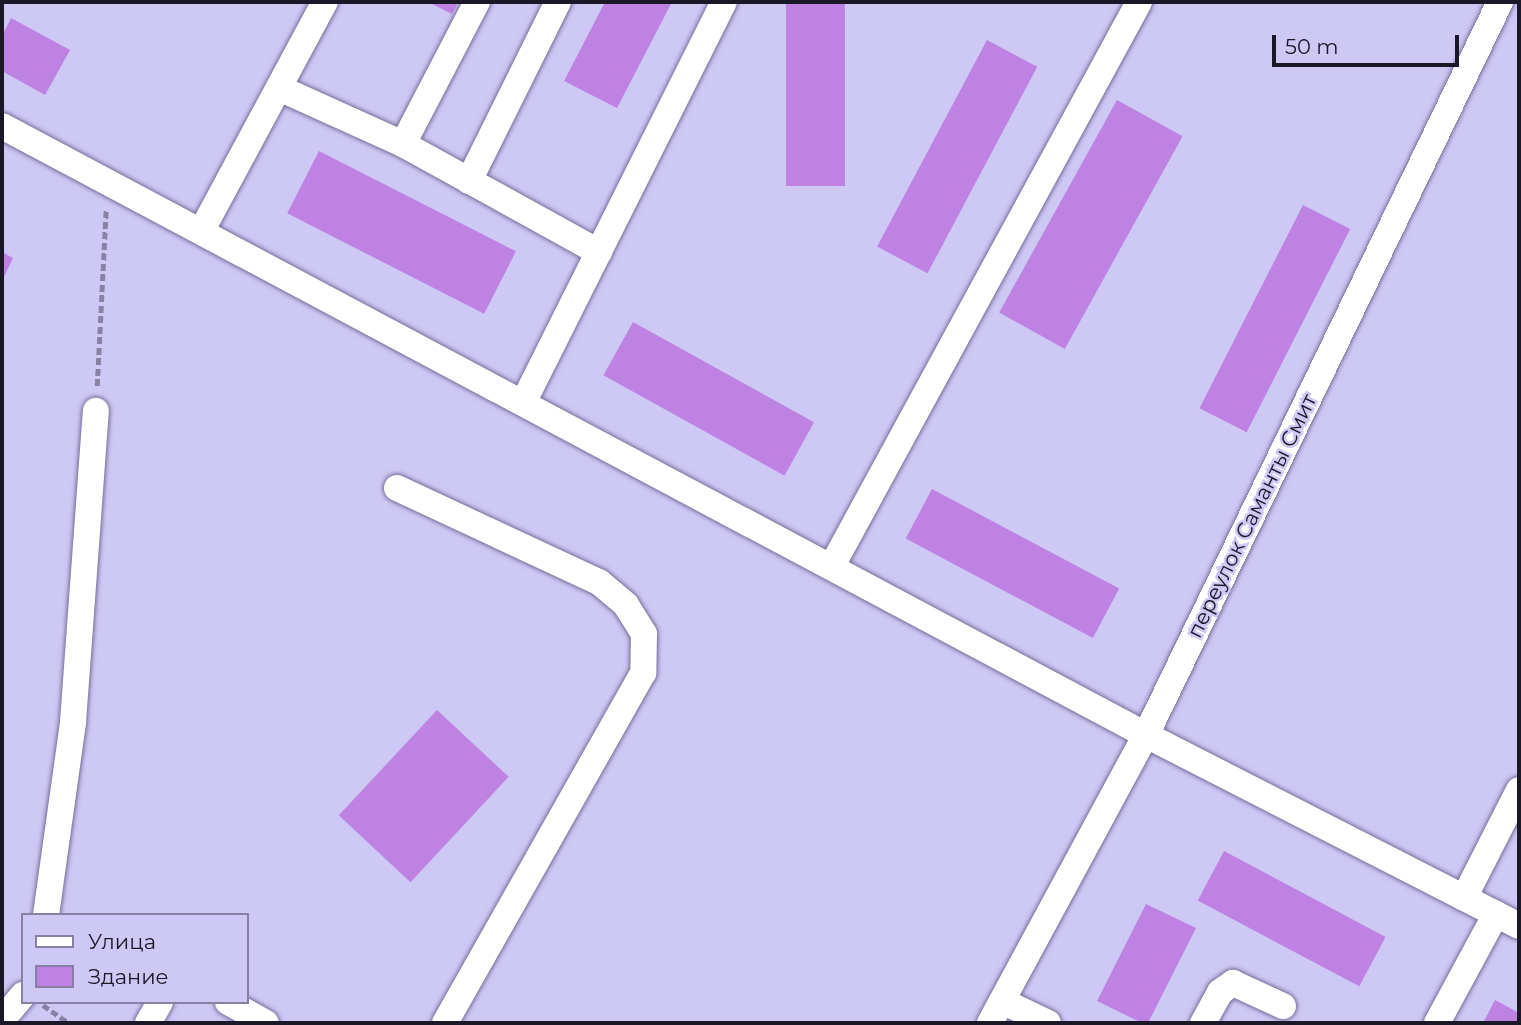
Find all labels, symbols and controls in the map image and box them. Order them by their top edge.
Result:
scale bar [1276,21,1463,65]
text: 50 m [1285,34,1339,59]
street label: переулок Саманты Смит [1182,390,1322,642]
legend [21,913,248,1004]
text: Улица [88,929,156,954]
text: Здание [88,964,169,989]

